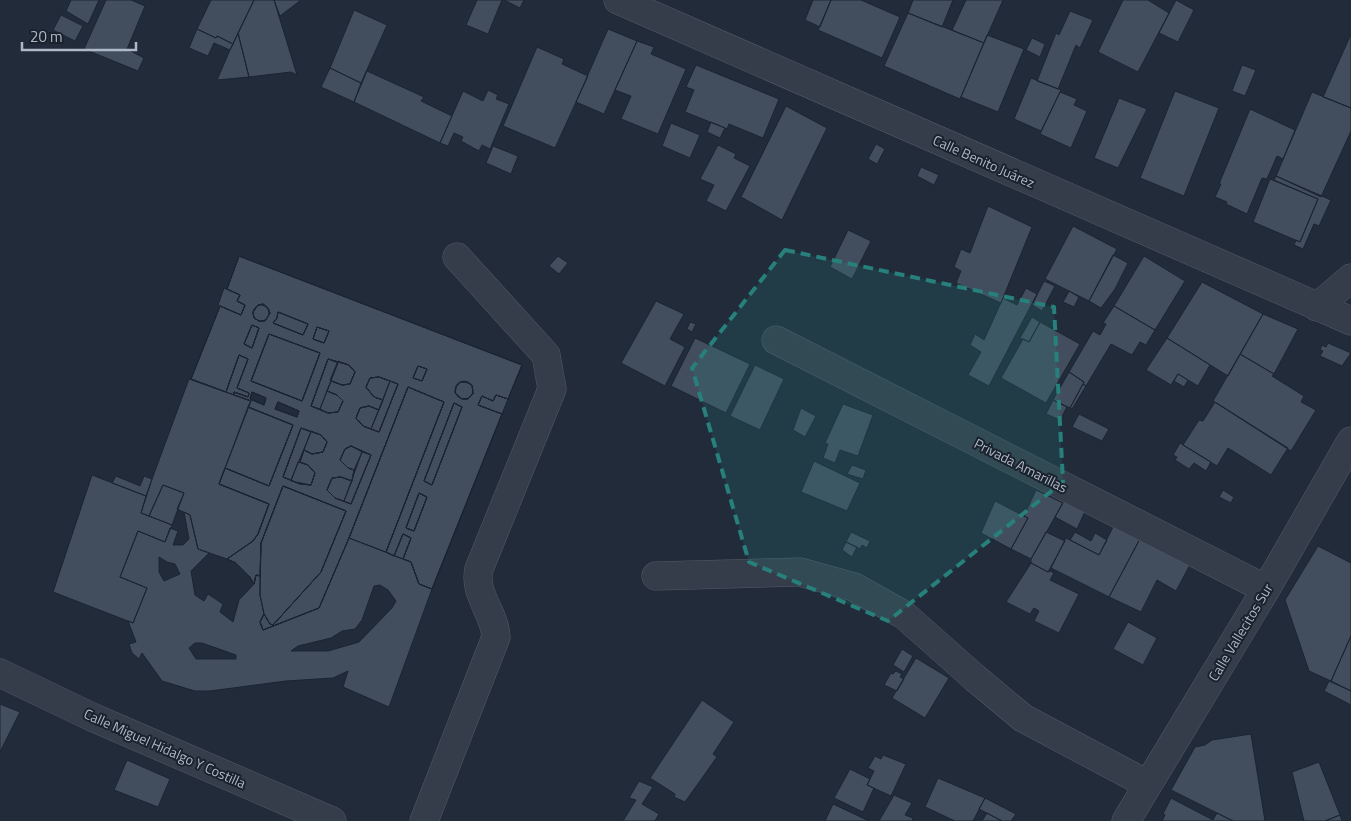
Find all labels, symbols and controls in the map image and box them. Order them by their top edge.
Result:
scale bar [22,20,136,52]
text: 20 m [30,25,63,48]
street label: Calle Benito Juárez [930,129,1038,193]
street label: Privada Amarillas [971,432,1071,498]
street label: Calle Vallecitos Sur [1203,579,1278,685]
street label: Calle Miguel Hidalgo Y Costilla [81,703,249,793]

